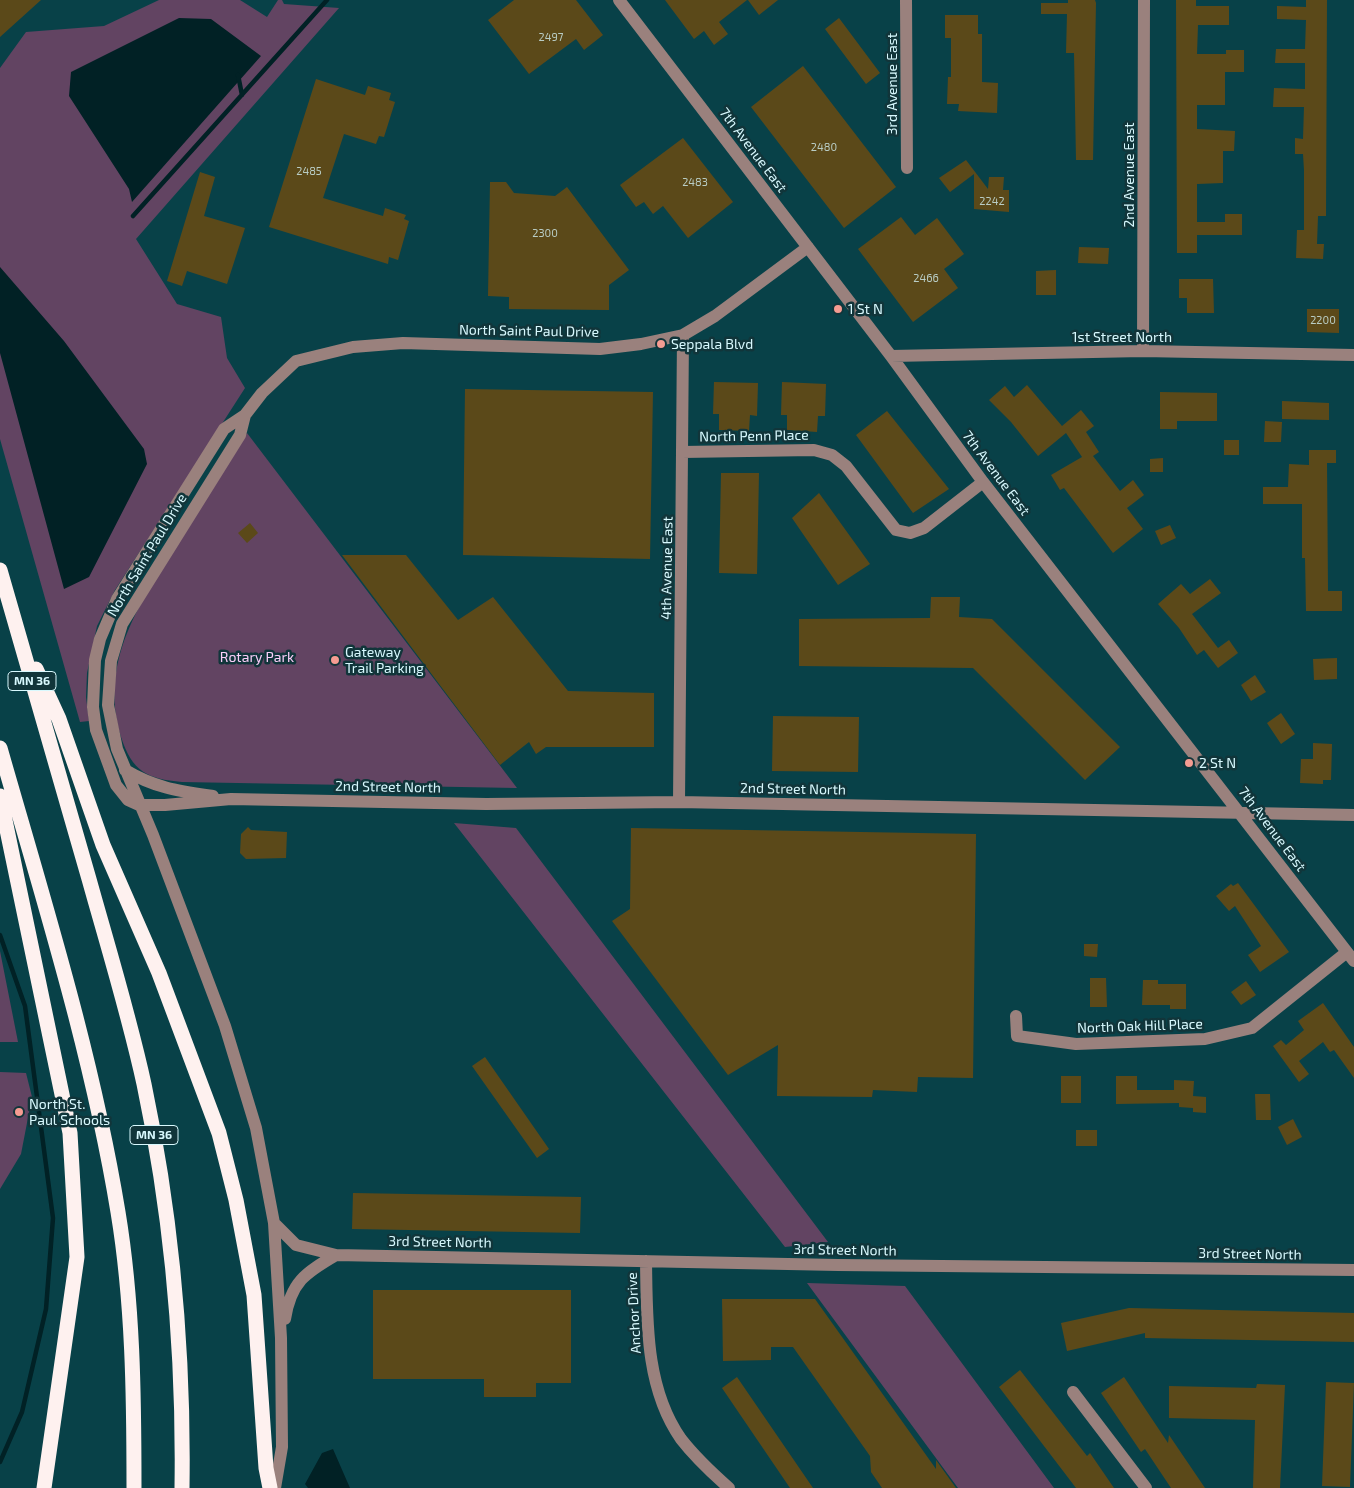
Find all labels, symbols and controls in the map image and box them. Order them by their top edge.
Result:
house number: 2497 [539,30,563,44]
street label: 3rd Avenue East [884,33,900,135]
street label: 7th Avenue East [716,104,790,196]
street label: 2nd Avenue East [1121,122,1137,228]
house number: 2480 [811,140,837,154]
house number: 2485 [296,164,322,178]
house number: 2483 [682,175,708,189]
house number: 2242 [979,194,1005,208]
house number: 2300 [532,226,558,240]
house number: 2466 [913,271,939,285]
place label: 1 St N [848,301,883,317]
marker: 1 St N [832,303,844,315]
house number: 2200 [1310,313,1336,327]
street label: North Saint Paul Drive [459,321,599,341]
street label: 1st Street North [1072,329,1172,345]
place label: Seppala Blvd [671,336,753,352]
marker: Seppala Blvd [655,338,667,350]
street label: North Penn Place [699,427,809,445]
street label: 7th Avenue East [959,427,1033,519]
street label: North Saint Paul Drive [104,491,190,619]
street label: 4th Avenue East [658,516,676,620]
place label: Gateway Trail Parking [345,644,424,676]
park label: Rotary Park [220,649,294,665]
marker: Gateway Trail Parking [329,654,341,666]
road number: MN 36 [8,671,56,690]
place label: 2 St N [1199,755,1236,771]
marker: 2 St N [1183,757,1195,769]
street label: 2nd Street North [335,778,441,796]
street label: 2nd Street North [740,780,846,798]
street label: 7th Avenue East [1235,783,1309,875]
street label: North Oak Hill Place [1077,1015,1203,1037]
place label: North St. Paul Schools [29,1096,110,1128]
marker: North St. Paul Schools [13,1106,25,1118]
road number: MN 36 [130,1126,178,1144]
street label: 3rd Street North [388,1233,492,1251]
street label: 3rd Street North [793,1241,897,1259]
street label: 3rd Street North [1198,1245,1302,1263]
street label: Anchor Drive [623,1272,645,1354]

